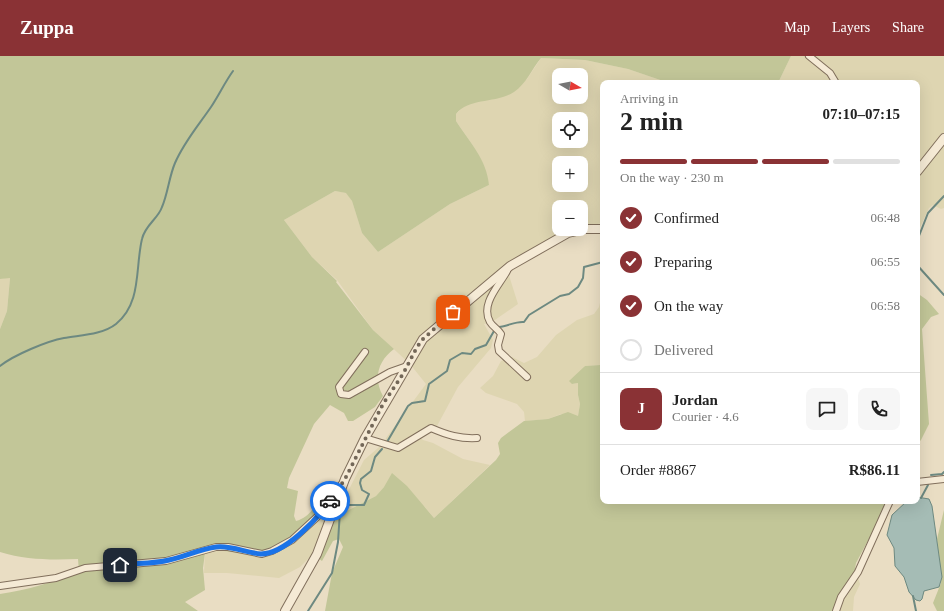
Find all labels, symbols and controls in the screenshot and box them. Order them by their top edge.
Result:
text: Zuppa [20,17,74,38]
text: Map [784,20,810,35]
text: Layers [832,20,870,35]
text: Share [892,20,924,35]
north arrow [552,68,588,104]
map controls [552,68,588,236]
text: Arriving in [620,91,678,106]
text: 07:10–07:15 [823,106,900,122]
text: 2 min [620,107,683,136]
button: locate [552,112,588,148]
button: + [552,156,588,192]
text: On the way · 230 m [620,170,724,185]
button: − [552,200,588,236]
icon: check [620,207,642,229]
text: Confirmed [654,210,719,226]
text: 06:48 [870,210,900,225]
icon: check [620,251,642,273]
text: Preparing [654,254,712,270]
text: 06:55 [870,254,900,269]
pin [436,295,470,329]
icon: check [620,295,642,317]
text: On the way [654,298,723,314]
text: 06:58 [870,298,900,313]
icon: bag [442,301,464,323]
text: Delivered [654,342,713,358]
button: chat [806,388,848,430]
button: phone [858,388,900,430]
text: Jordan [672,392,718,408]
text: J [637,400,645,416]
text: Courier · 4.6 [672,409,739,424]
text: Order #8867 [620,462,696,478]
text: R$86.11 [849,462,900,478]
courier [310,481,350,521]
icon: car [319,490,341,512]
pin [103,548,137,582]
icon: home [109,554,131,576]

